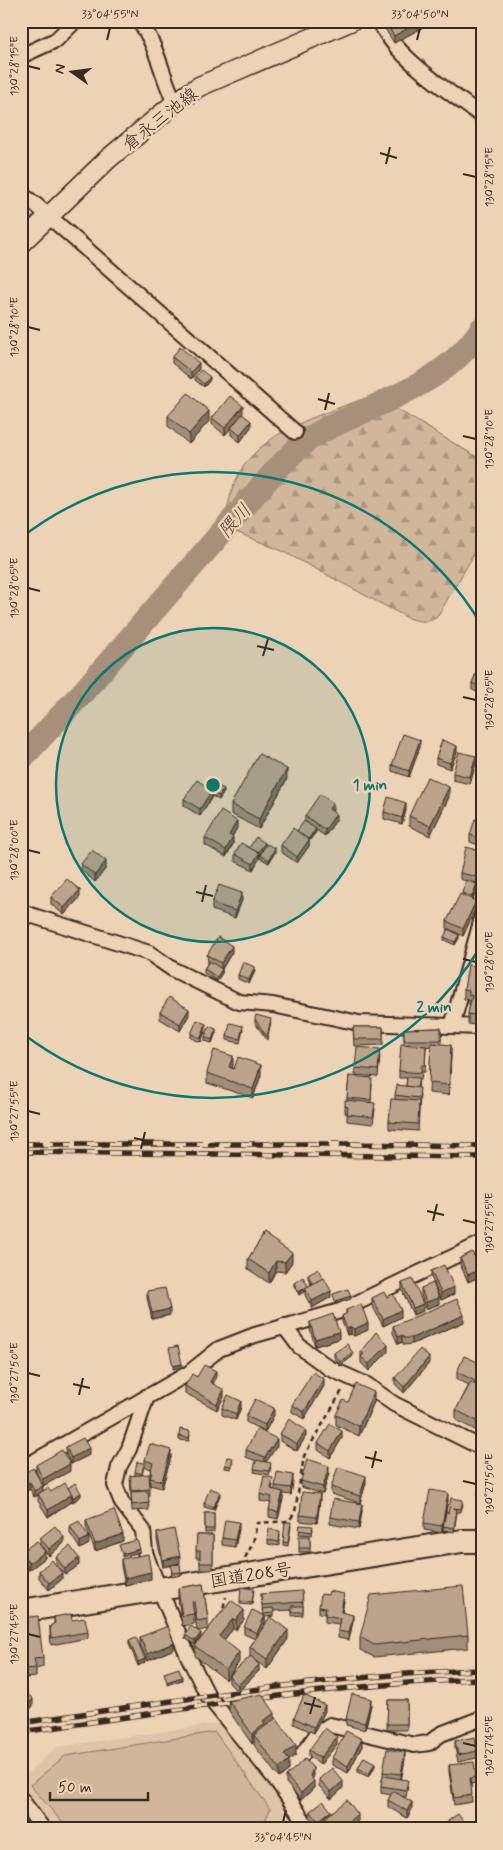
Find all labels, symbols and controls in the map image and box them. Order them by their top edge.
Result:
text: 33°04'55"N [81,7,139,23]
text: 33°04'50"N [391,7,449,23]
text: 130°28'15"E [7,36,23,96]
north arrow [48,48,98,98]
text: N [50,62,70,76]
street label: 倉永三池線 [118,83,203,157]
text: 130°28'15"E [482,147,498,207]
text: 130°28'10"E [7,297,23,357]
text: 130°28'10"E [482,409,498,469]
water label: 隈川 [213,499,257,543]
text: 130°28'05"E [7,557,23,619]
text: 130°28'05"E [482,669,498,731]
centre of rings [204,776,222,794]
text: 1 min [353,776,387,796]
text: 130°28'00"E [7,819,23,881]
text: 130°28'00"E [482,931,498,993]
text: 2 min [416,998,452,1018]
text: 130°27'55"E [7,1080,23,1142]
text: 130°27'55"E [482,1192,498,1254]
text: 130°27'50"E [7,1342,23,1404]
text: 130°27'50"E [482,1453,498,1515]
street label: 国道208号 [208,1558,294,1594]
text: 130°27'45"E [7,1604,23,1664]
text: 130°27'45"E [482,1716,498,1776]
scale bar [50,1770,148,1802]
text: 50 m [58,1778,92,1798]
text: 33°04'45"N [255,1830,311,1846]

